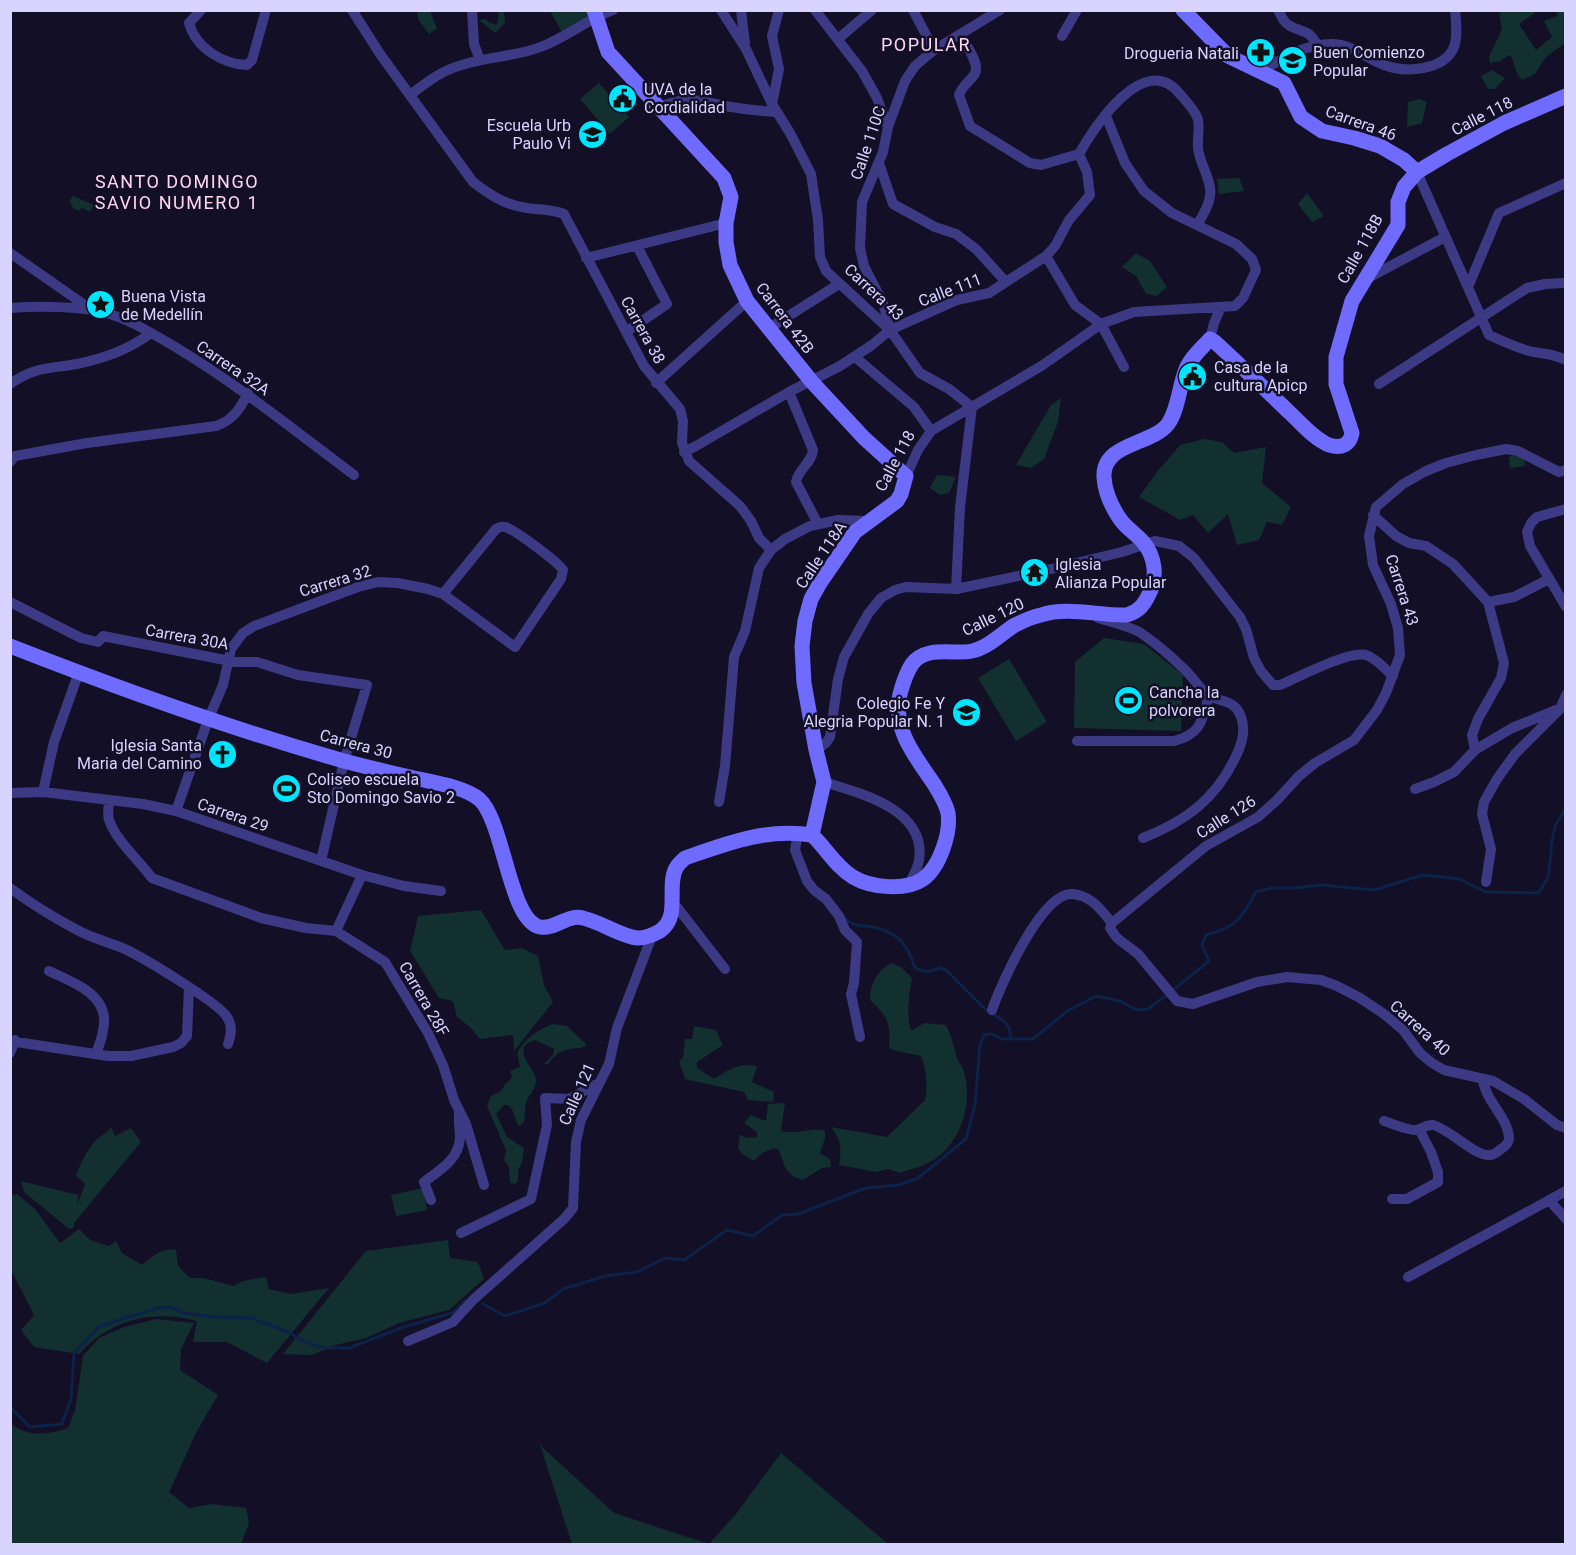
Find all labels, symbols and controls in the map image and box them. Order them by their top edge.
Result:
district label: POPULAR [881,34,971,55]
pharmacy icon: Drogueria Natali [1244,37,1276,69]
place label: Buen Comienzo Popular [1313,43,1425,80]
place label: Drogueria Natali [1124,44,1239,63]
school or university icon: Buen Comienzo Popular [1276,45,1308,77]
place label: UVA de la Cordialidad [644,80,725,117]
public building icon: UVA de la Cordialidad [607,82,639,114]
street label: Calle 118 [1448,92,1516,140]
street label: Carrera 46 [1323,101,1399,145]
street label: Calle 110C [847,104,889,182]
place label: Escuela Urb Paulo Vi [487,116,571,153]
school or university icon: Escuela Urb Paulo Vi [576,118,608,150]
district label: SANTO DOMINGO SAVIO NUMERO 1 [95,171,259,213]
street label: Calle 118B [1333,211,1387,287]
street label: Carrera 43 [840,260,908,324]
street label: Calle 111 [916,269,984,311]
street label: Carrera 42B [752,279,818,357]
place label: Buena Vista de Medellín [121,287,206,324]
place icon: Buena Vista de Medellín [84,289,116,321]
street label: Carrera 38 [617,293,669,367]
street label: Carrera 32A [193,336,274,400]
place label: Casa de la cultura Apicp [1214,358,1308,395]
public building icon: Casa de la cultura Apicp [1177,360,1209,392]
street label: Calle 118 [871,427,919,495]
street label: Calle 118A [792,517,851,592]
street label: Carrera 43 [1382,552,1422,628]
place label: Iglesia Alianza Popular [1055,555,1167,592]
temple icon: Iglesia Alianza Popular [1018,557,1050,589]
street label: Carrera 32 [297,561,373,601]
street label: Calle 120 [959,594,1027,640]
street label: Carrera 30A [144,620,231,654]
place label: Cancha la polvorera [1149,683,1219,720]
sports icon: Cancha la polvorera [1112,685,1144,717]
place label: Colegio Fe Y Alegria Popular N. 1 [804,694,945,731]
school or university icon: Colegio Fe Y Alegria Popular N. 1 [950,696,982,728]
street label: Carrera 30 [318,725,394,763]
place label: Iglesia Santa Maria del Camino [77,736,202,773]
church icon: Iglesia Santa Maria del Camino [207,738,239,770]
place label: Coliseo escuela Sto Domingo Savio 2 [307,770,455,807]
sports icon: Coliseo escuela Sto Domingo Savio 2 [270,772,302,804]
street label: Calle 126 [1193,791,1259,843]
street label: Carrera 29 [195,794,271,836]
street label: Carrera 28F [395,958,453,1040]
street label: Carrera 40 [1386,996,1454,1060]
street label: Calle 121 [555,1060,599,1128]

